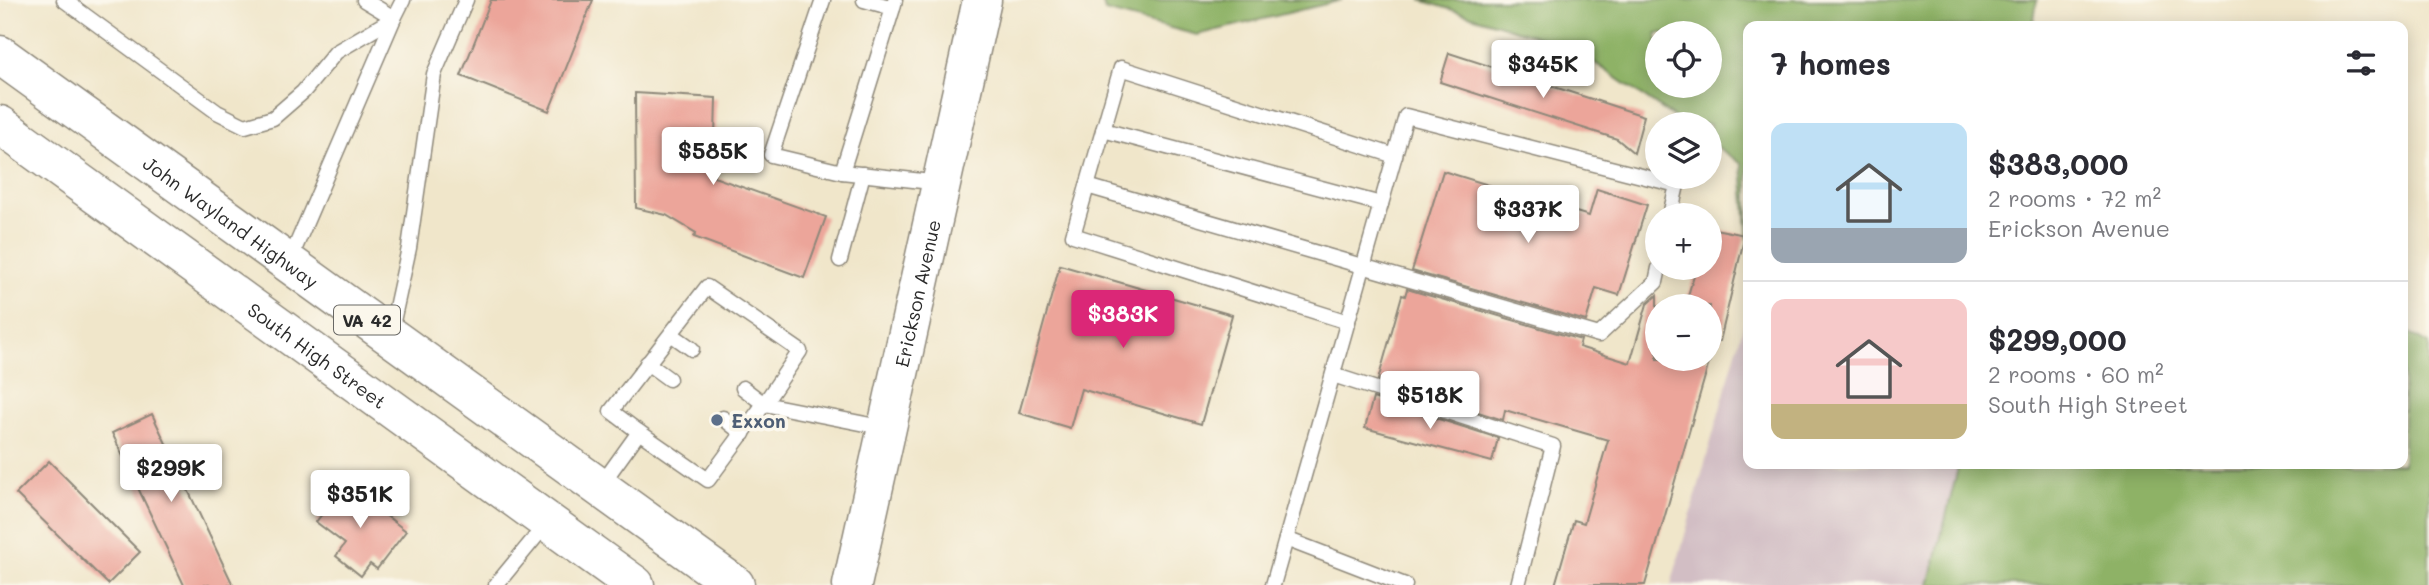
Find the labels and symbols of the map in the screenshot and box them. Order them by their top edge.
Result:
pin: $345K [1494,41,1592,100]
pin: $585K [664,128,762,187]
street label: John Wayland Highway [138,150,324,293]
pin: $337K [1479,186,1577,245]
street label: Erickson Avenue [888,217,945,369]
pin: $383K [1074,290,1172,350]
street label: South High Street [243,296,392,414]
road number: VA 42 [334,306,400,334]
pin: $518K [1381,372,1479,431]
place label: Exxon [731,408,786,433]
marker: Exxon [709,412,725,428]
pin: $299K [122,444,220,504]
pin: $351K [311,470,409,530]

